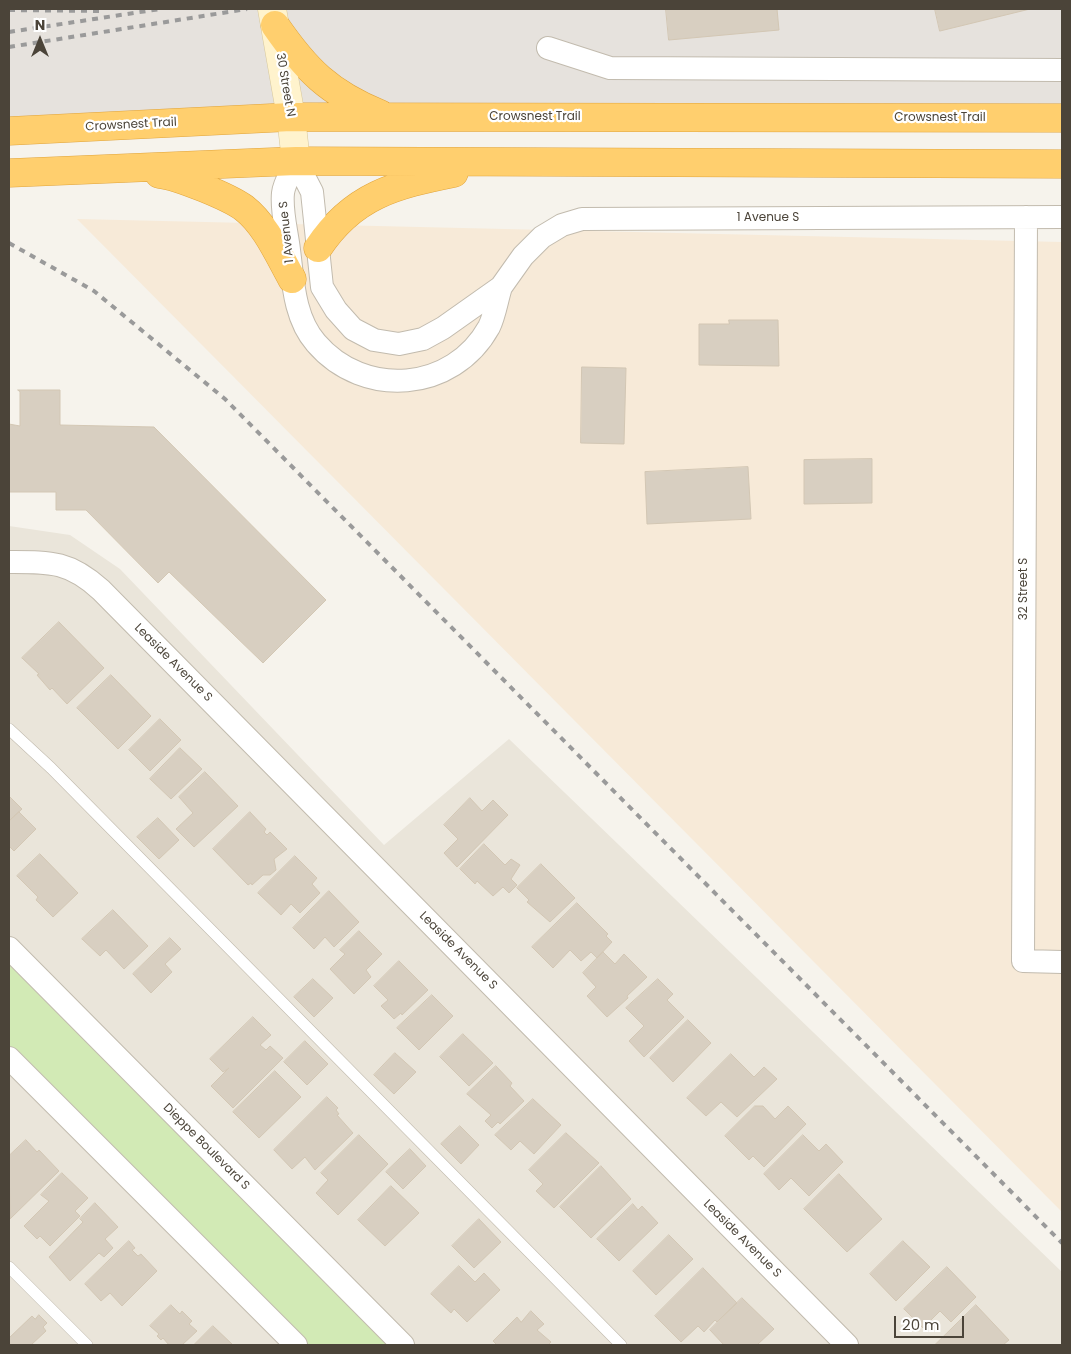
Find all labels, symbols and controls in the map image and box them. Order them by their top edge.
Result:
north arrow [15,15,65,65]
text: N [35,15,45,35]
street label: 30 Street N [272,52,298,118]
street label: Crowsnest Trail [489,110,581,124]
street label: Crowsnest Trail [894,111,986,125]
street label: Crowsnest Trail [85,115,177,135]
street label: 1 Avenue S [277,200,297,264]
street label: 1 Avenue S [737,211,799,225]
street label: 32 Street S [1017,558,1031,620]
street label: Leaside Avenue S [131,621,215,705]
street label: Leaside Avenue S [416,909,500,993]
street label: Dieppe Boulevard S [160,1101,252,1193]
street label: Leaside Avenue S [700,1197,784,1281]
scale bar [896,1306,966,1338]
text: 20 m [902,1314,940,1335]

